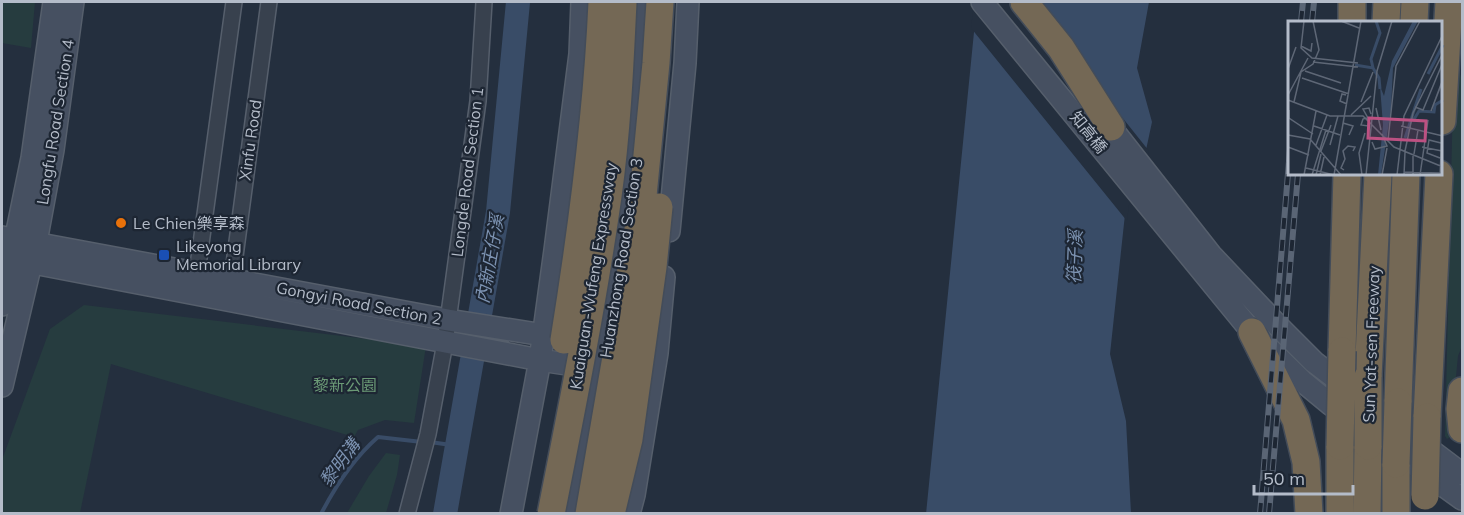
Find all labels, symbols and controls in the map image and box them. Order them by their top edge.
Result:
inset map [1288,21,1443,176]
street label: Longfu Road Section 4 [32,37,78,206]
street label: Longde Road Section 1 [447,86,487,258]
street label: Xinfu Road [234,98,266,182]
street label: 知高橋 [1066,107,1112,157]
street label: Huanzhong Road Section 3 [595,157,647,359]
street label: Kuaiguan-Wufeng Expressway [565,161,621,391]
water label: 內新庄仔溪 [470,210,509,305]
place label: Le Chien樂享森 [133,213,245,233]
marker: Le Chien樂享森 [114,216,128,230]
water label: 筏子溪 [1062,227,1087,284]
place label: Likeyong Memorial Library [176,236,302,274]
marker: Likeyong Memorial Library [157,248,171,262]
street label: Sun Yat-sen Freeway [1358,265,1384,423]
street label: Gongyi Road Section 2 [275,277,443,329]
park label: 黎新公園 [313,375,377,395]
water label: 黎明溝 [314,432,367,491]
scale bar [1254,458,1353,496]
text: 50 m [1263,467,1305,490]

